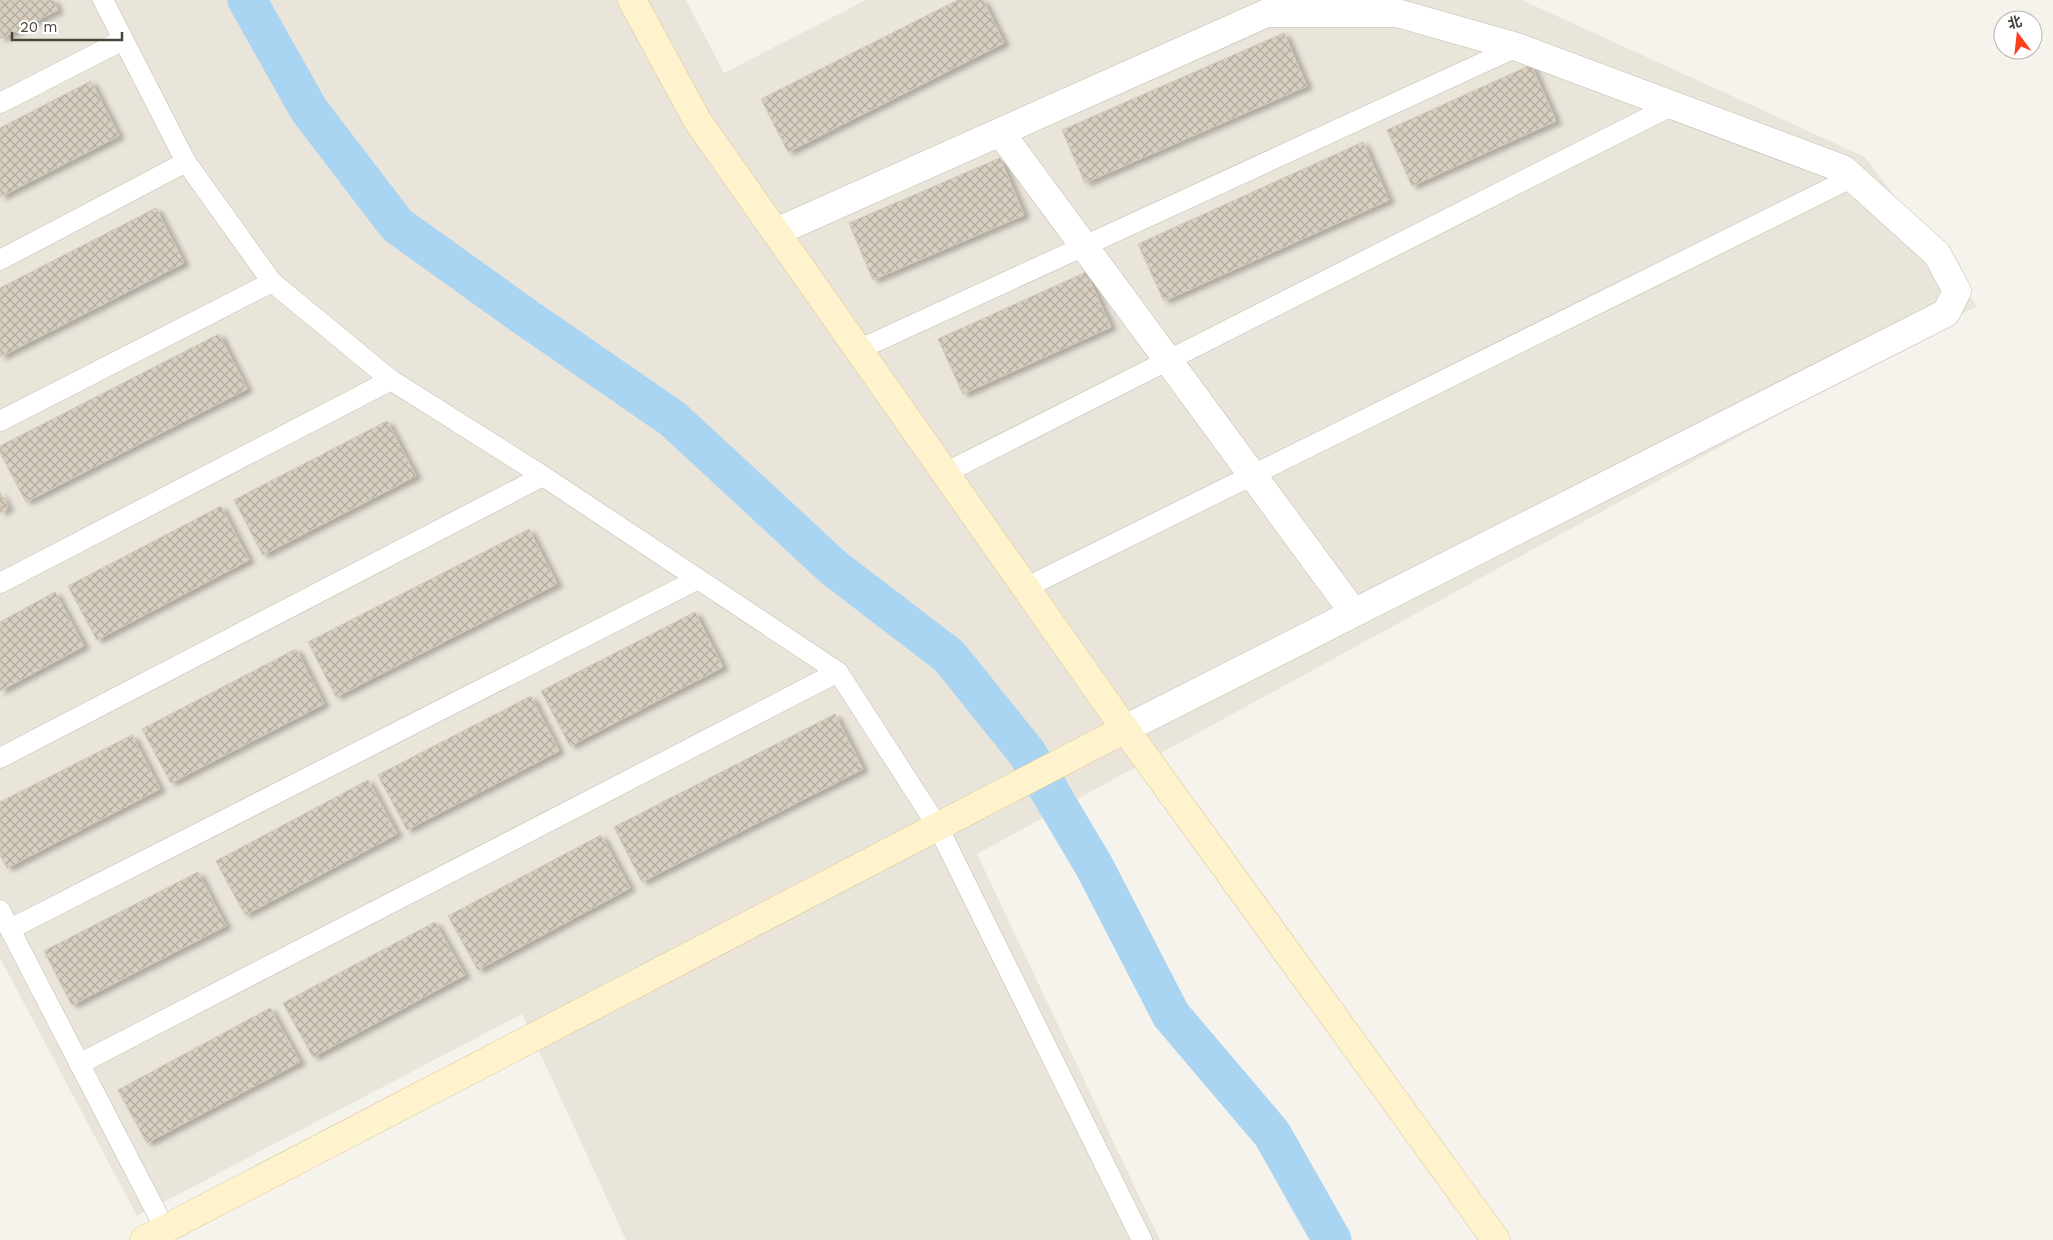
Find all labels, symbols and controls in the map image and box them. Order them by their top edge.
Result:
scale bar [12,10,122,42]
north arrow [1993,10,2043,60]
text: 北 [2006,13,2023,32]
text: 20 m [20,18,58,36]

